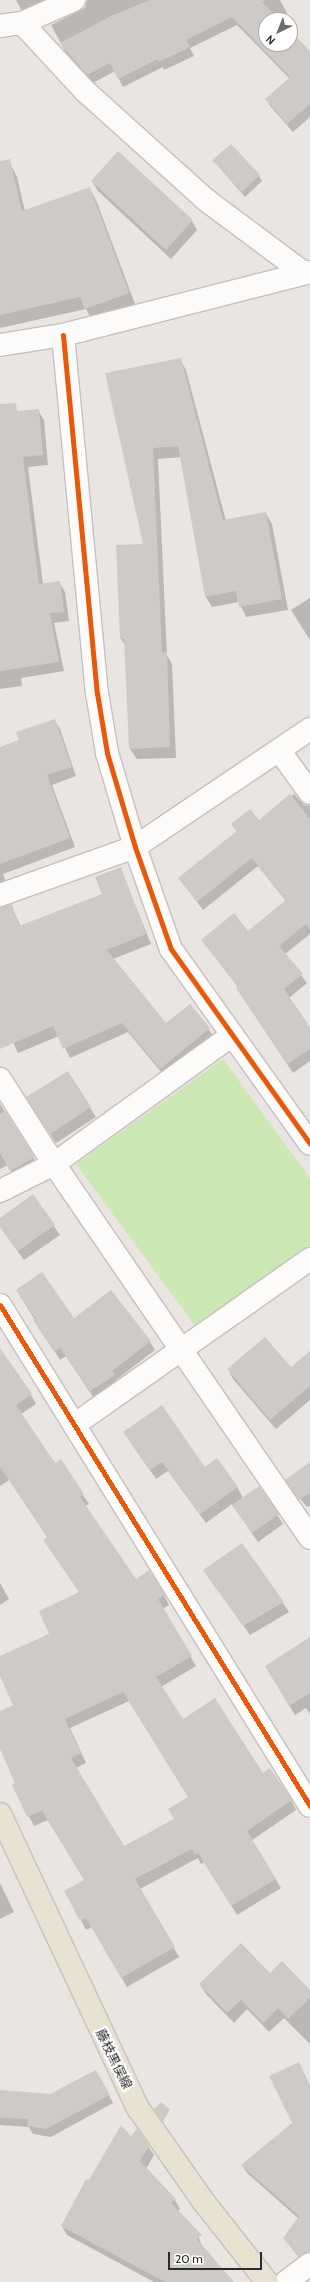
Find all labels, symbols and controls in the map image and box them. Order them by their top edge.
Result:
north arrow [258,12,298,52]
text: N [263,32,278,48]
street label: 藤枝黒俣線 [93,2026,135,2092]
scale bar [170,2244,264,2270]
text: 20 m [175,2251,203,2266]

